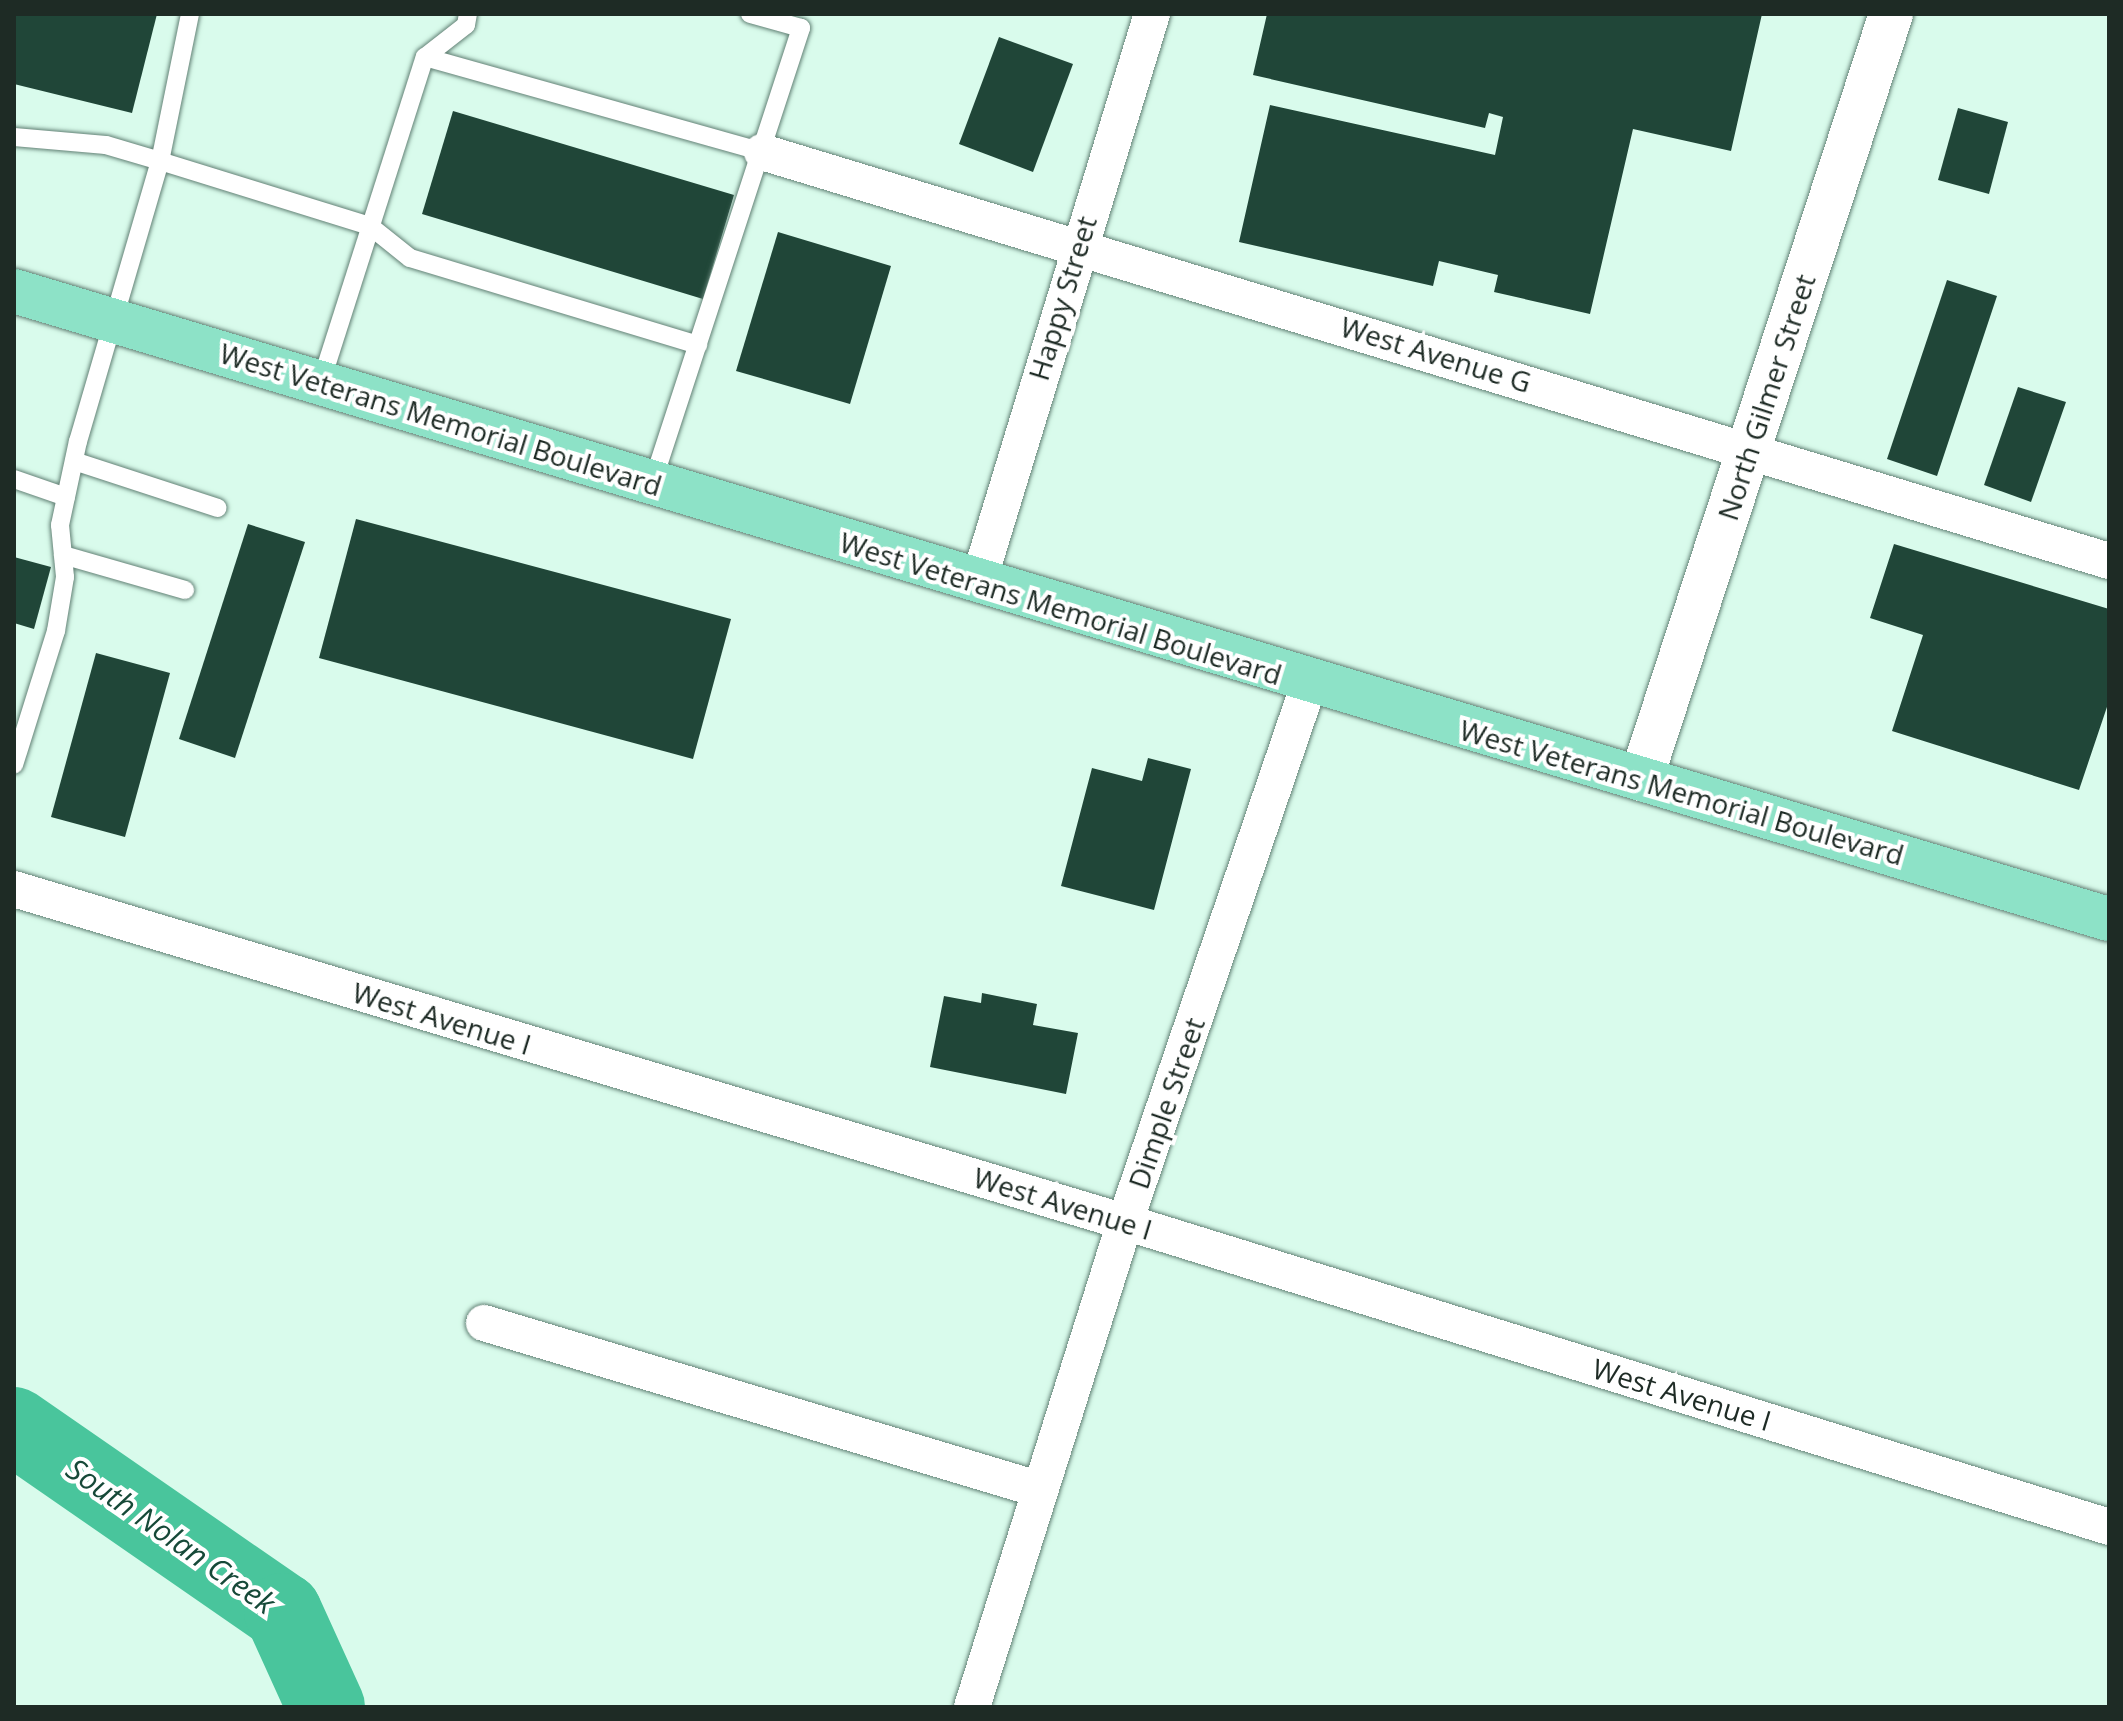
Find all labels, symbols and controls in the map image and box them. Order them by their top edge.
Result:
street label: Happy Street [1021,212,1103,384]
street label: North Gilmer Street [1710,270,1822,524]
street label: West Avenue G [1337,309,1535,399]
street label: West Veterans Memorial Boulevard [216,336,666,502]
street label: West Veterans Memorial Boulevard [836,525,1286,691]
street label: West Veterans Memorial Boulevard [1456,712,1908,872]
street label: West Avenue I [349,975,535,1061]
street label: Dimple Street [1121,1013,1211,1193]
street label: West Avenue I [970,1160,1156,1246]
street label: West Avenue I [1589,1351,1775,1437]
water label: South Nolan Creek [60,1451,282,1621]

